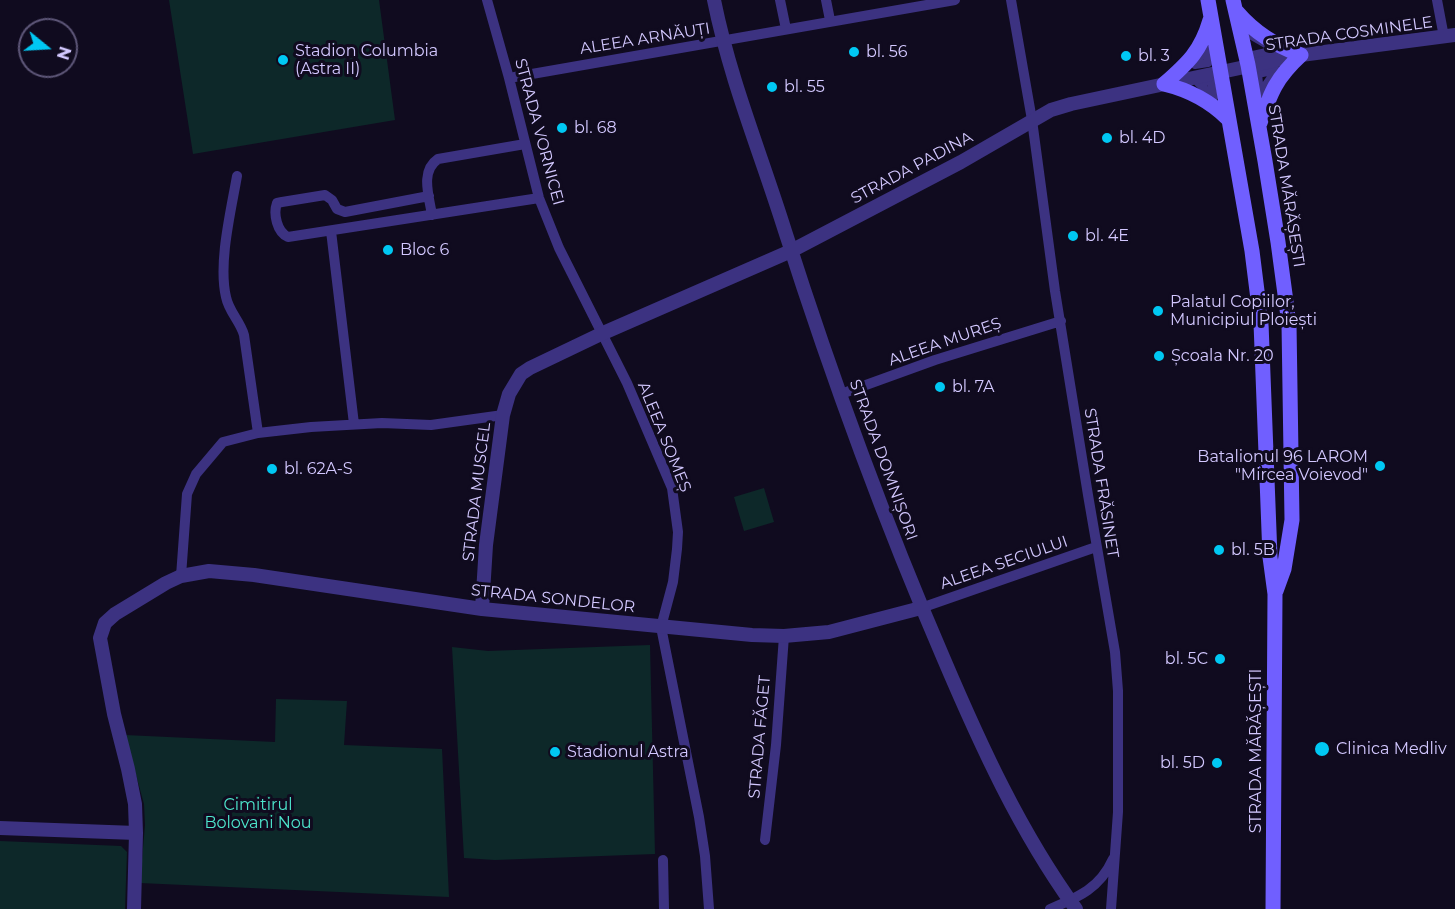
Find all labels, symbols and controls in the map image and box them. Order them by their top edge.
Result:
street label: STRADA COSMINELE [1264,13,1434,55]
north arrow [18,18,78,78]
street label: ALEEA ARNĂUȚI [578,19,712,59]
place label: Stadion Columbia (Astra II) [295,41,438,79]
place label: bl. 56 [866,42,908,62]
text: N [53,44,75,62]
marker: bl. 56 [847,45,861,59]
place label: bl. 3 [1138,46,1170,66]
marker: bl. 3 [1119,49,1133,63]
marker: Stadion Columbia (Astra II) [276,53,290,67]
street label: STRADA VORNICEI [510,57,568,207]
place label: bl. 55 [784,77,825,97]
marker: bl. 55 [765,80,779,94]
street label: STRADA MĂRĂȘEȘTI [1264,103,1308,269]
place label: bl. 68 [574,118,617,138]
marker: bl. 68 [555,121,569,135]
street label: STRADA PADINA [848,128,976,208]
place label: bl. 4D [1119,128,1166,148]
marker: bl. 4D [1100,131,1114,145]
place label: bl. 4E [1085,226,1129,246]
marker: bl. 4E [1066,229,1080,243]
place label: Bloc 6 [400,240,449,260]
marker: Bloc 6 [381,243,395,257]
place label: Palatul Copiilor, Municipiul Ploiești [1170,292,1317,330]
marker: Palatul Copiilor, Municipiul Ploiești [1151,304,1165,318]
street label: ALEEA MUREȘ [886,314,1004,370]
place label: Școala Nr. 20 [1171,346,1274,366]
marker: Școala Nr. 20 [1152,349,1166,363]
street label: STRADA DOMNIȘORI [845,377,921,543]
place label: bl. 7A [952,377,995,397]
street label: ALEEA SOMEȘ [633,379,695,495]
marker: bl. 7A [933,380,947,394]
street label: STRADA FRĂSINET [1080,407,1122,559]
street label: STRADA MUSCEL [459,421,495,563]
place label: Batalionul 96 LAROM "Mircea Voievod" [1197,447,1368,485]
place label: bl. 62A-S [284,459,352,479]
marker: Batalionul 96 LAROM "Mircea Voievod" [1373,459,1387,473]
marker: bl. 62A-S [265,462,279,476]
street label: ALEEA SECIULUI [938,532,1070,594]
place label: bl. 5B [1231,540,1275,560]
marker: bl. 5B [1212,543,1226,557]
street label: STRADA SONDELOR [470,581,636,617]
place label: bl. 5C [1165,649,1208,669]
marker: bl. 5C [1213,652,1227,666]
street label: STRADA MĂRĂȘEȘTI [1246,669,1266,833]
street label: STRADA FĂGET [745,675,775,799]
place label: Clinica Medliv [1336,739,1447,759]
marker: Clinica Medliv [1313,740,1331,758]
place label: Stadionul Astra [567,742,689,762]
marker: Stadionul Astra [548,745,562,759]
place label: bl. 5D [1160,753,1205,773]
marker: bl. 5D [1210,756,1224,770]
park label: Cimitirul Bolovani Nou [204,795,312,833]

